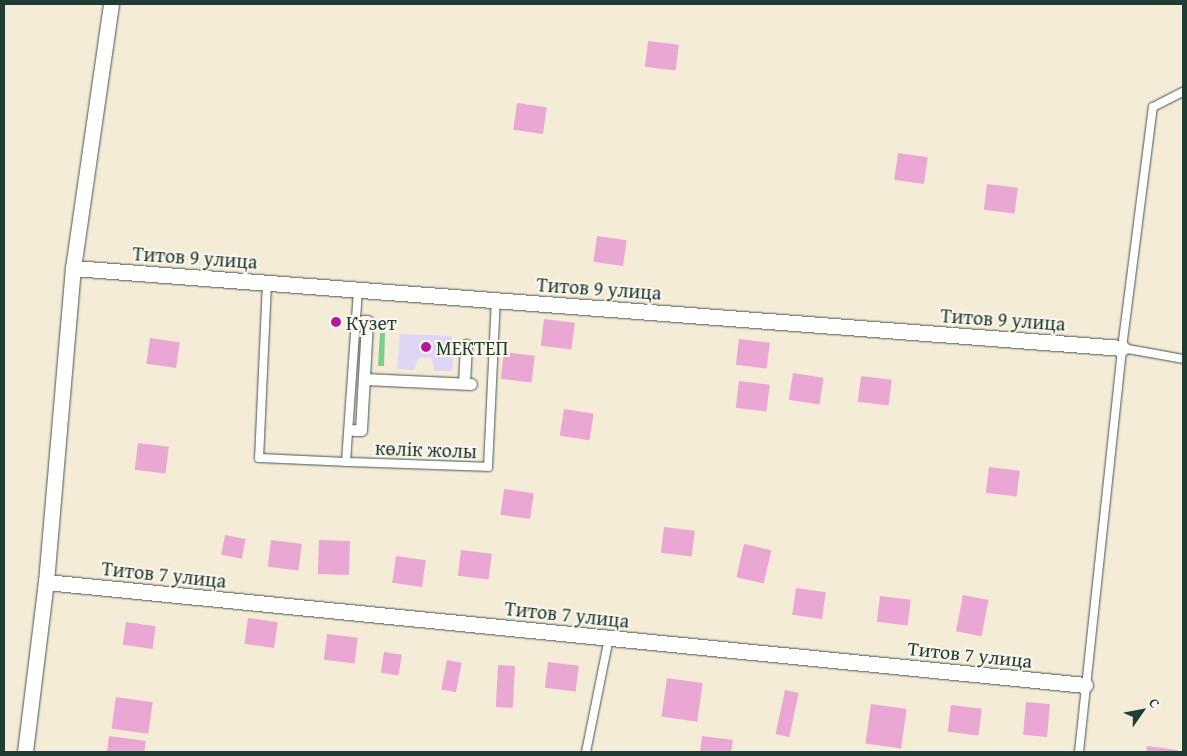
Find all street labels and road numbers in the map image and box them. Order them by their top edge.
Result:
street label: Титов 9 улица [132,241,258,273]
street label: Титов 9 улица [536,272,662,304]
street label: Титов 9 улица [940,303,1066,335]
street label: көлік жолы [375,435,477,463]
street label: Титов 7 улица [101,556,227,592]
street label: Титов 7 улица [504,596,630,632]
street label: Титов 7 улица [907,636,1033,672]

